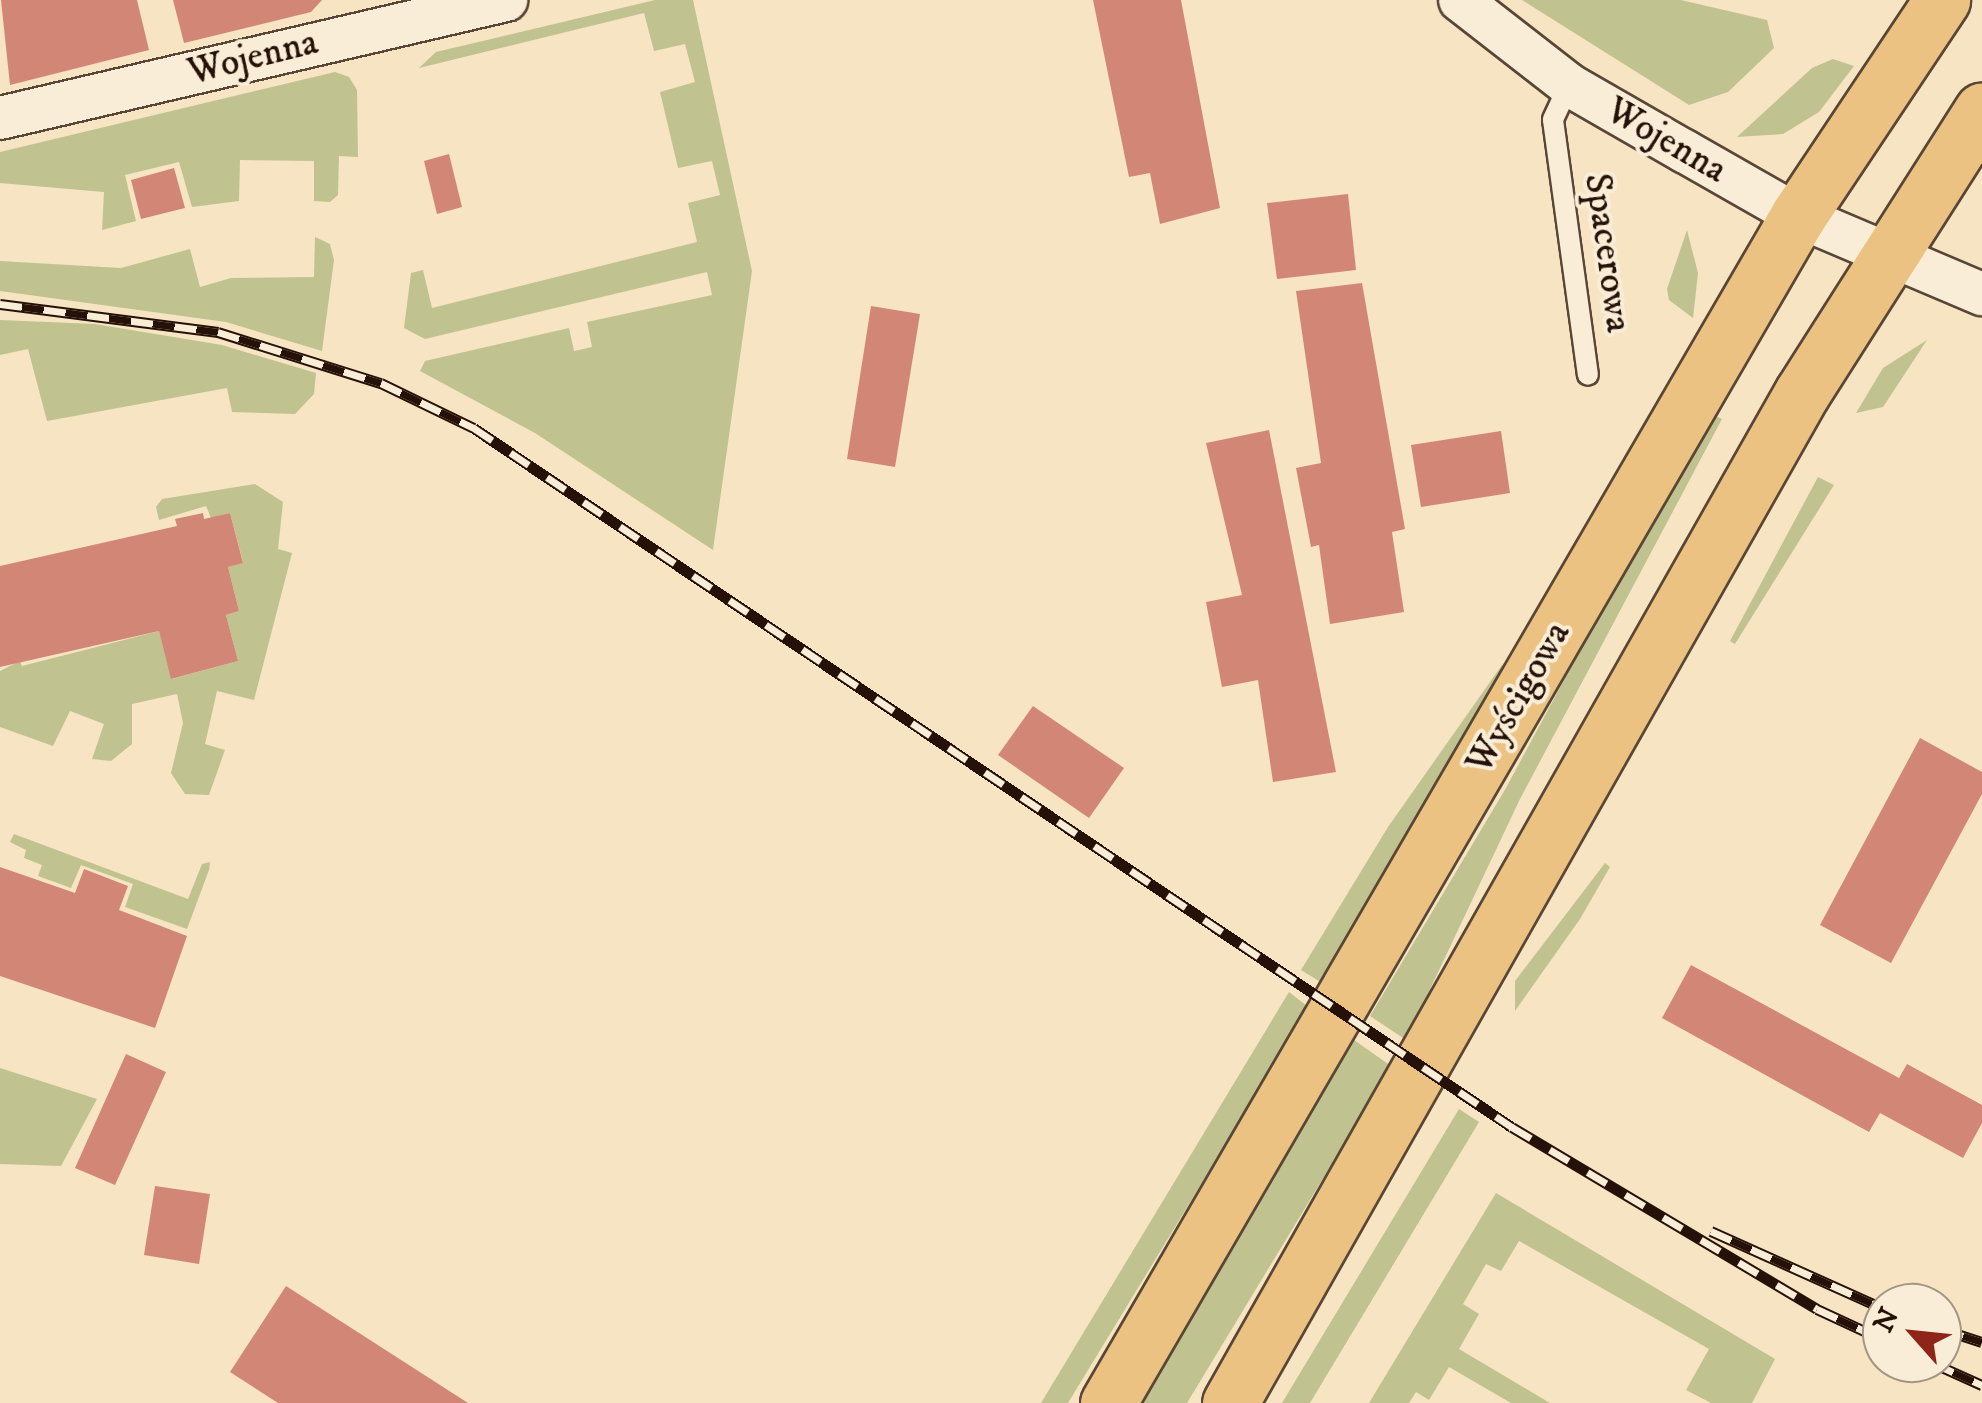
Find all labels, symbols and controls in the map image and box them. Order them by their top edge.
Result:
street label: Wojenna [183,20,323,96]
street label: Wojenna [1597,88,1735,194]
street label: Spacerowa [1573,170,1641,336]
street label: Wyścigowa [1457,614,1581,782]
north arrow [1862,1283,1962,1383]
text: N [1866,1302,1907,1338]

